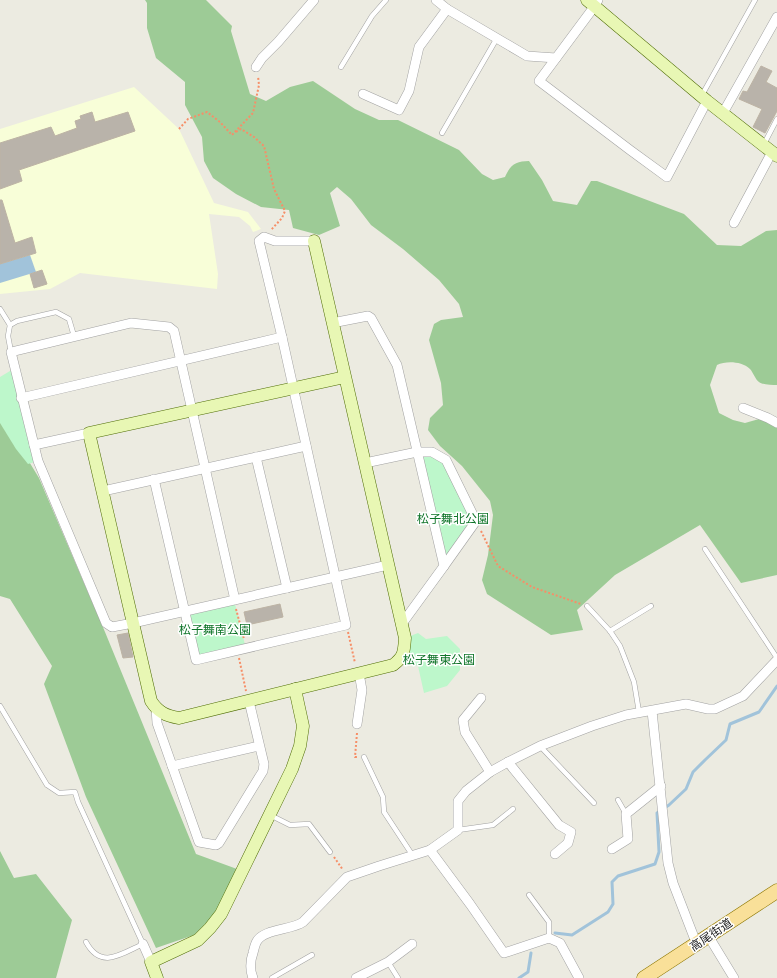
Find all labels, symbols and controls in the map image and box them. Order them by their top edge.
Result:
park label: 松子舞北公園 [417,511,489,526]
park label: 松子舞南公園 [179,622,251,637]
park label: 松子舞東公園 [403,652,475,667]
street label: 高尾街道 [687,915,735,954]

